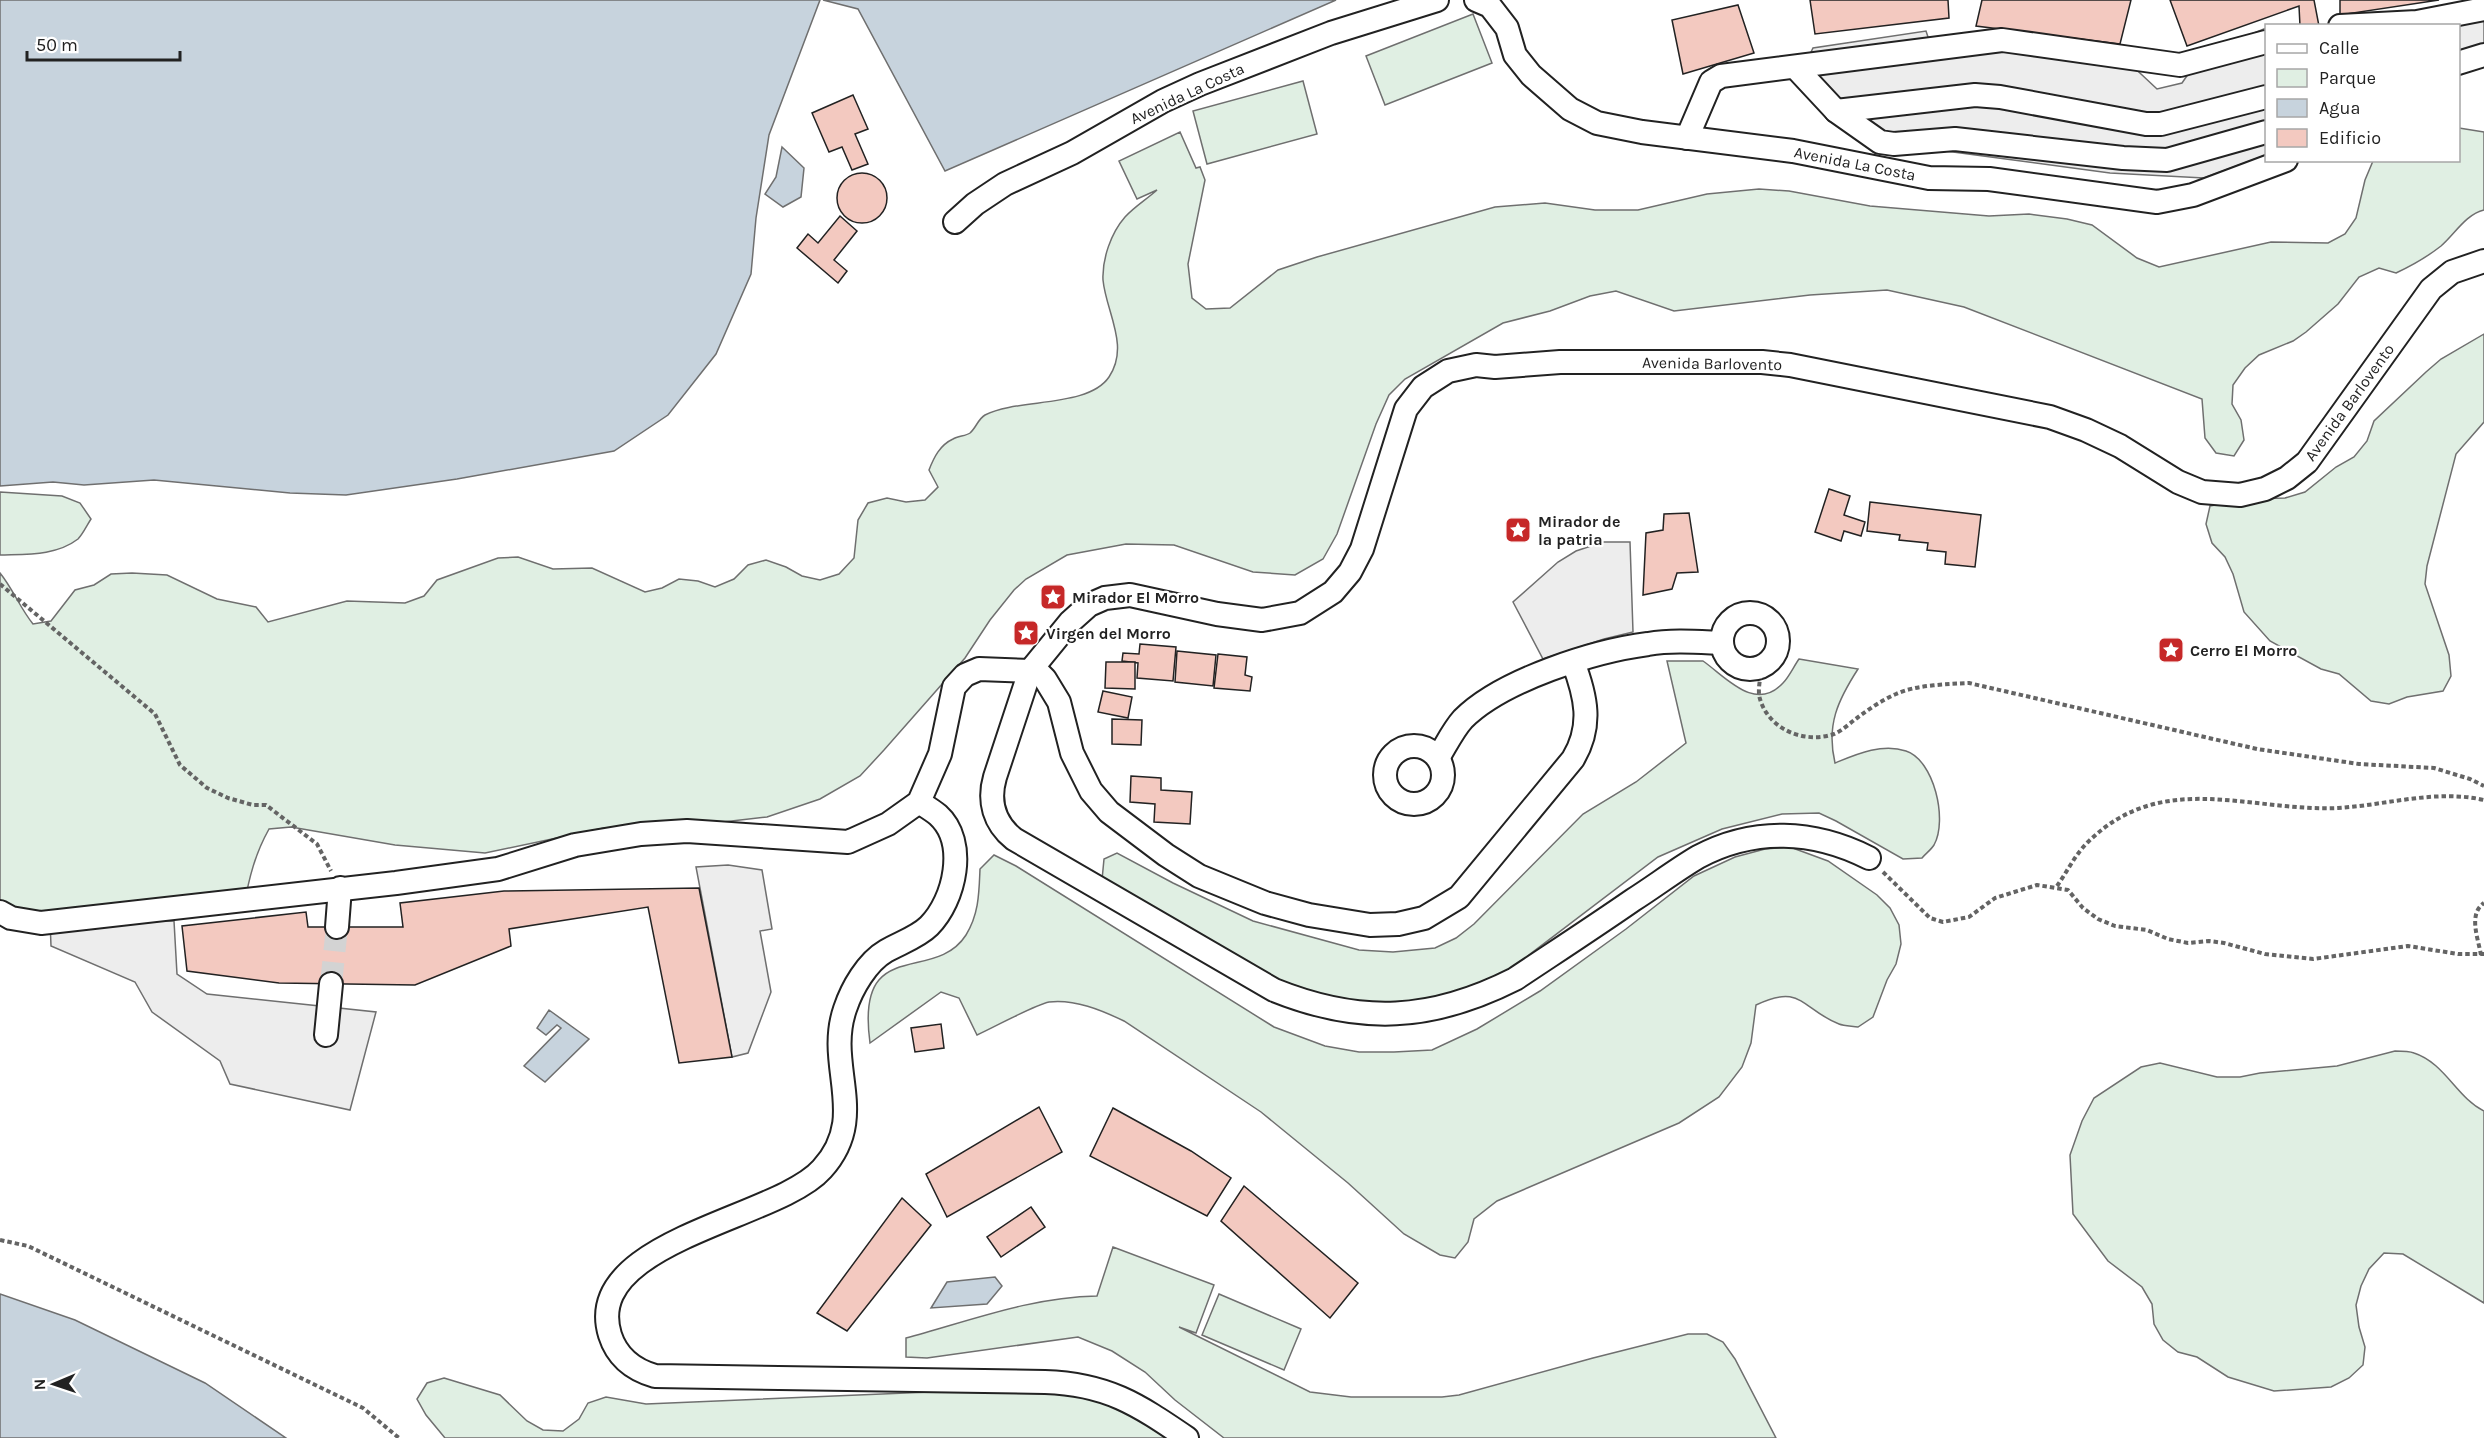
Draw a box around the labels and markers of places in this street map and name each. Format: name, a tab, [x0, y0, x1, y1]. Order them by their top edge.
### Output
place label: Mirador de la patria	[1538, 512, 1620, 549]
place icon: Mirador de la patria	[1503, 515, 1533, 545]
place icon: Mirador El Morro	[1038, 582, 1068, 612]
place label: Mirador El Morro	[1072, 588, 1199, 607]
place icon: Virgen del Morro	[1011, 618, 1041, 648]
place label: Virgen del Morro	[1046, 624, 1171, 643]
place icon: Cerro El Morro	[2156, 635, 2186, 665]
place label: Cerro El Morro	[2190, 641, 2297, 660]

